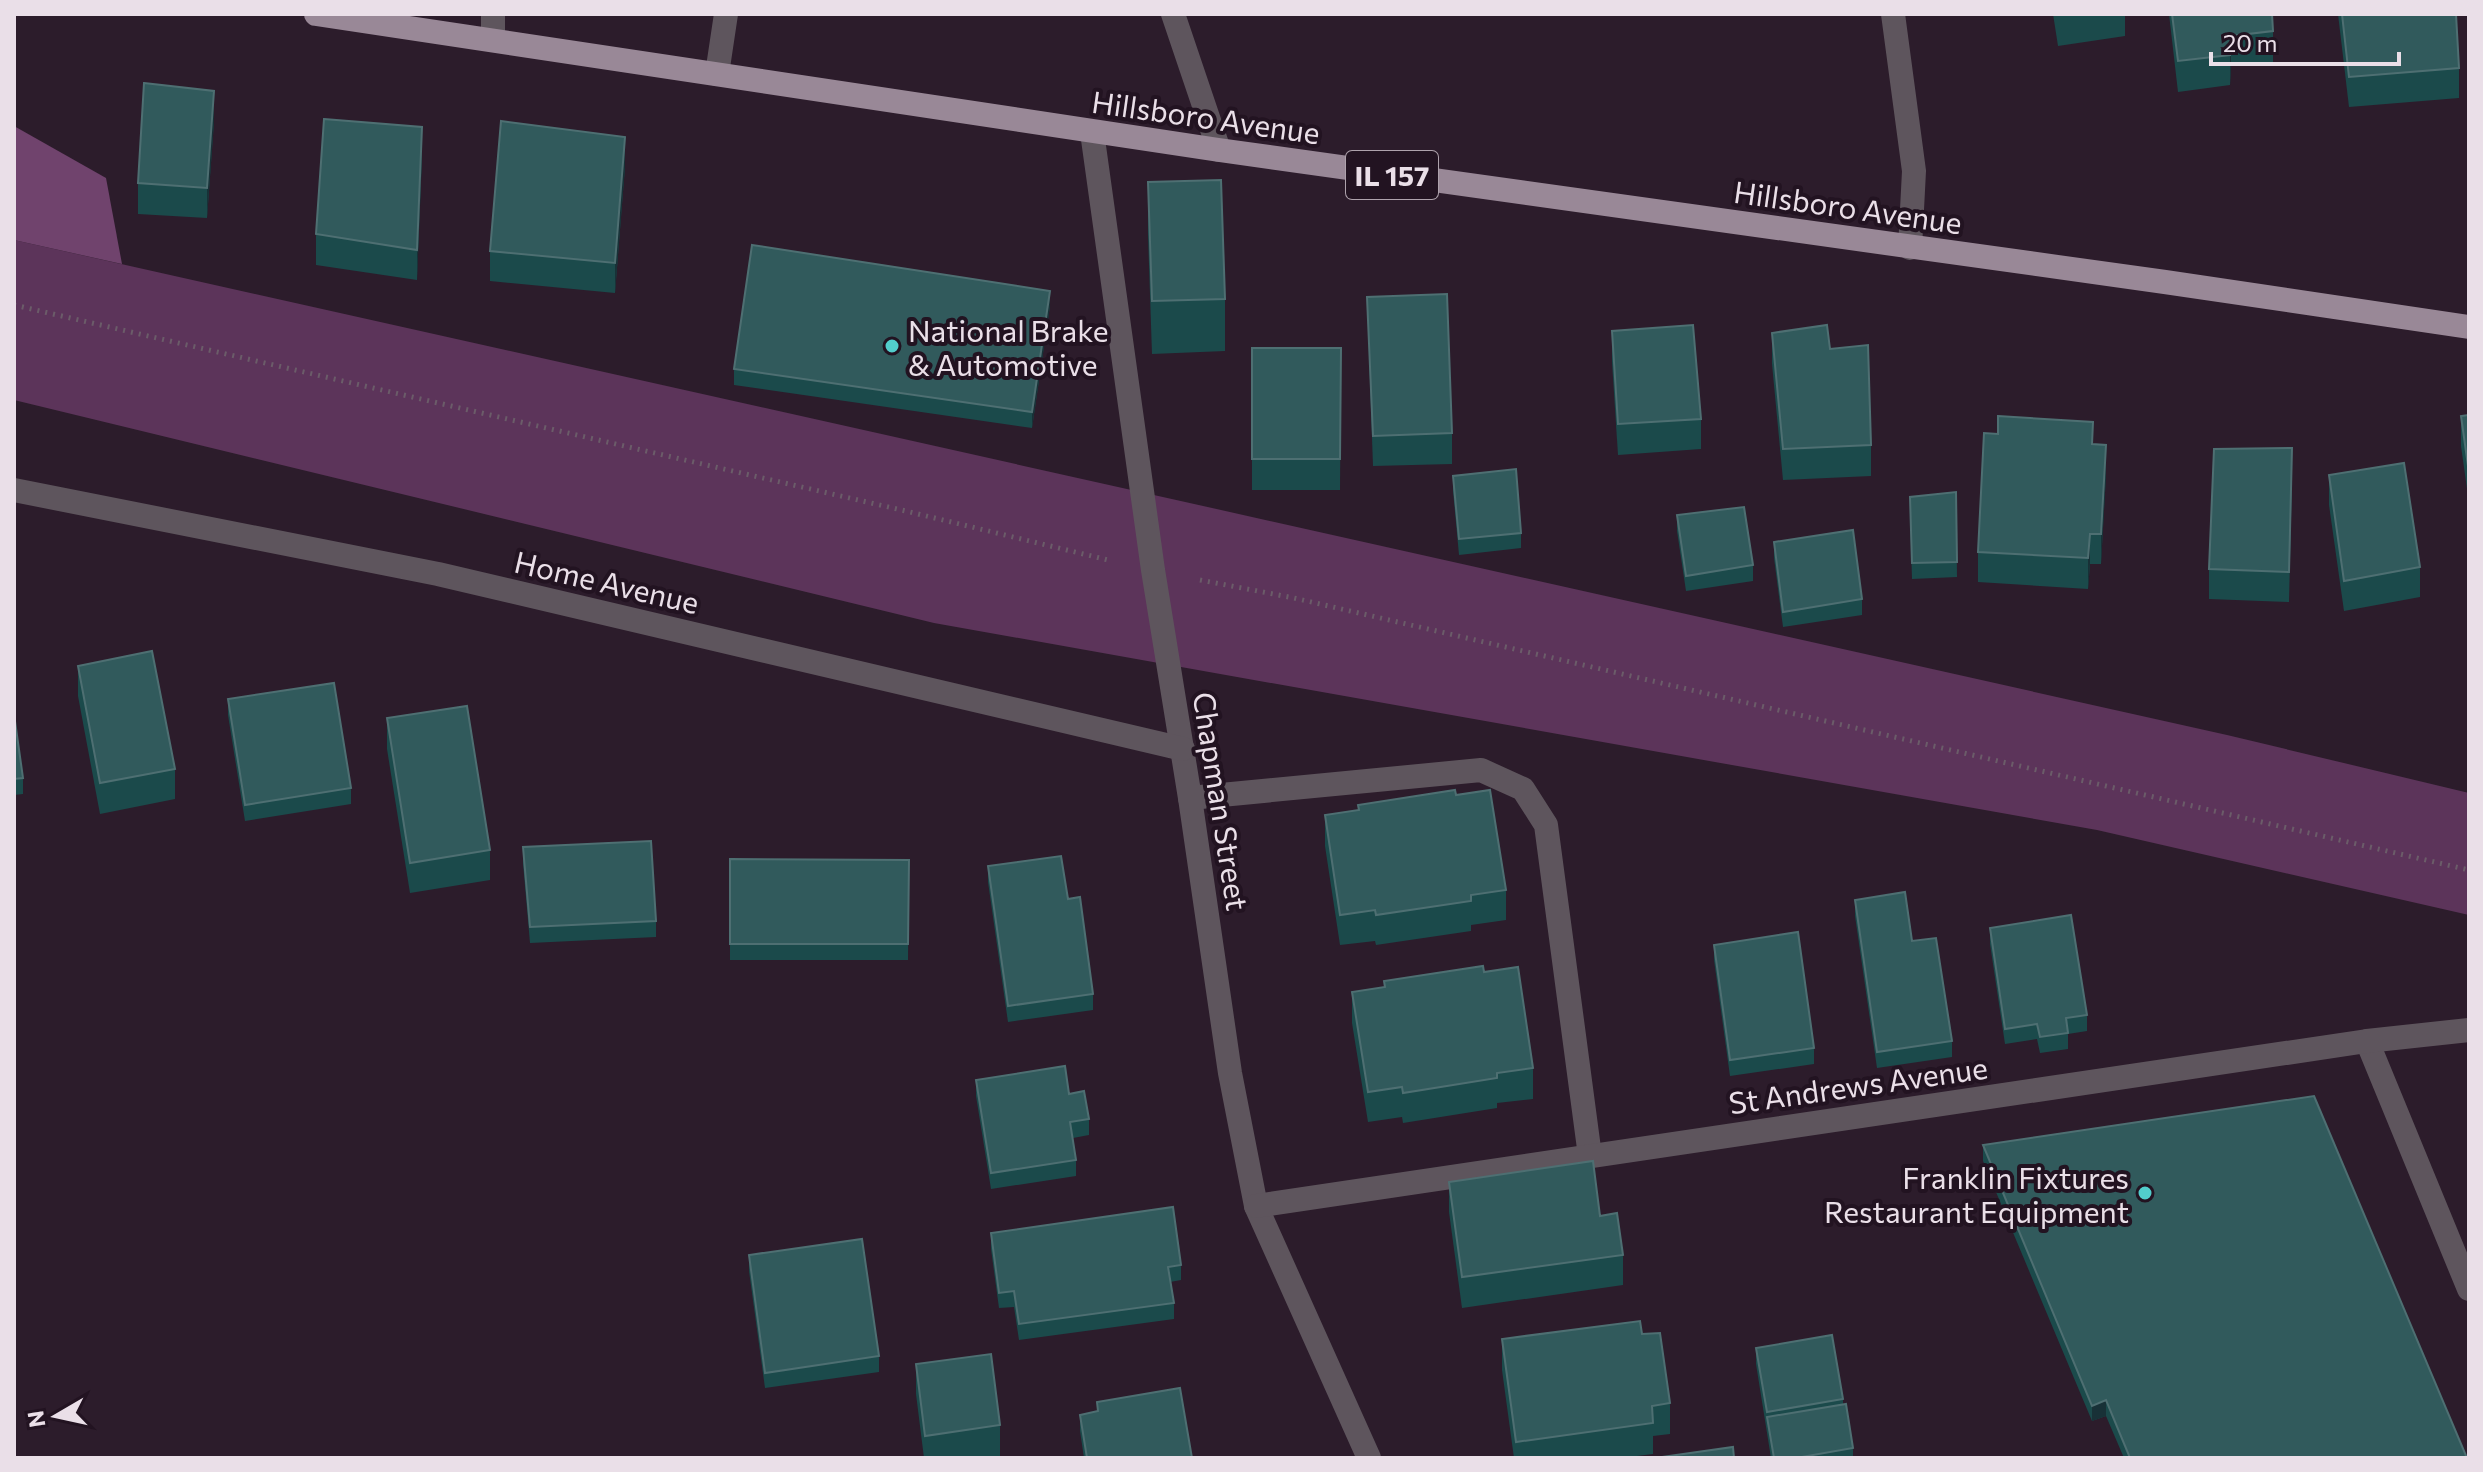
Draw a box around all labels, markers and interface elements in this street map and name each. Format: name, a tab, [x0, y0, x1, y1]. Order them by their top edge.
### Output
scale bar	[2211, 16, 2399, 66]
text: 20 m	[2223, 28, 2277, 57]
street label: Hillsboro Avenue	[1090, 82, 1322, 150]
road number: IL 157	[1346, 151, 1438, 199]
street label: Hillsboro Avenue	[1732, 172, 1964, 240]
place label: National Brake & Automotive	[908, 311, 1109, 382]
marker: National Brake & Automotive	[883, 337, 901, 355]
street label: Home Avenue	[511, 542, 703, 620]
street label: Chapman Street	[1186, 689, 1258, 913]
street label: St Andrews Avenue	[1726, 1048, 1990, 1120]
place label: Franklin Fixtures Restaurant Equipment	[1824, 1158, 2129, 1229]
marker: Franklin Fixtures Restaurant Equipment	[2136, 1184, 2154, 1202]
north arrow	[16, 1376, 96, 1456]
text: N	[21, 1409, 50, 1429]

